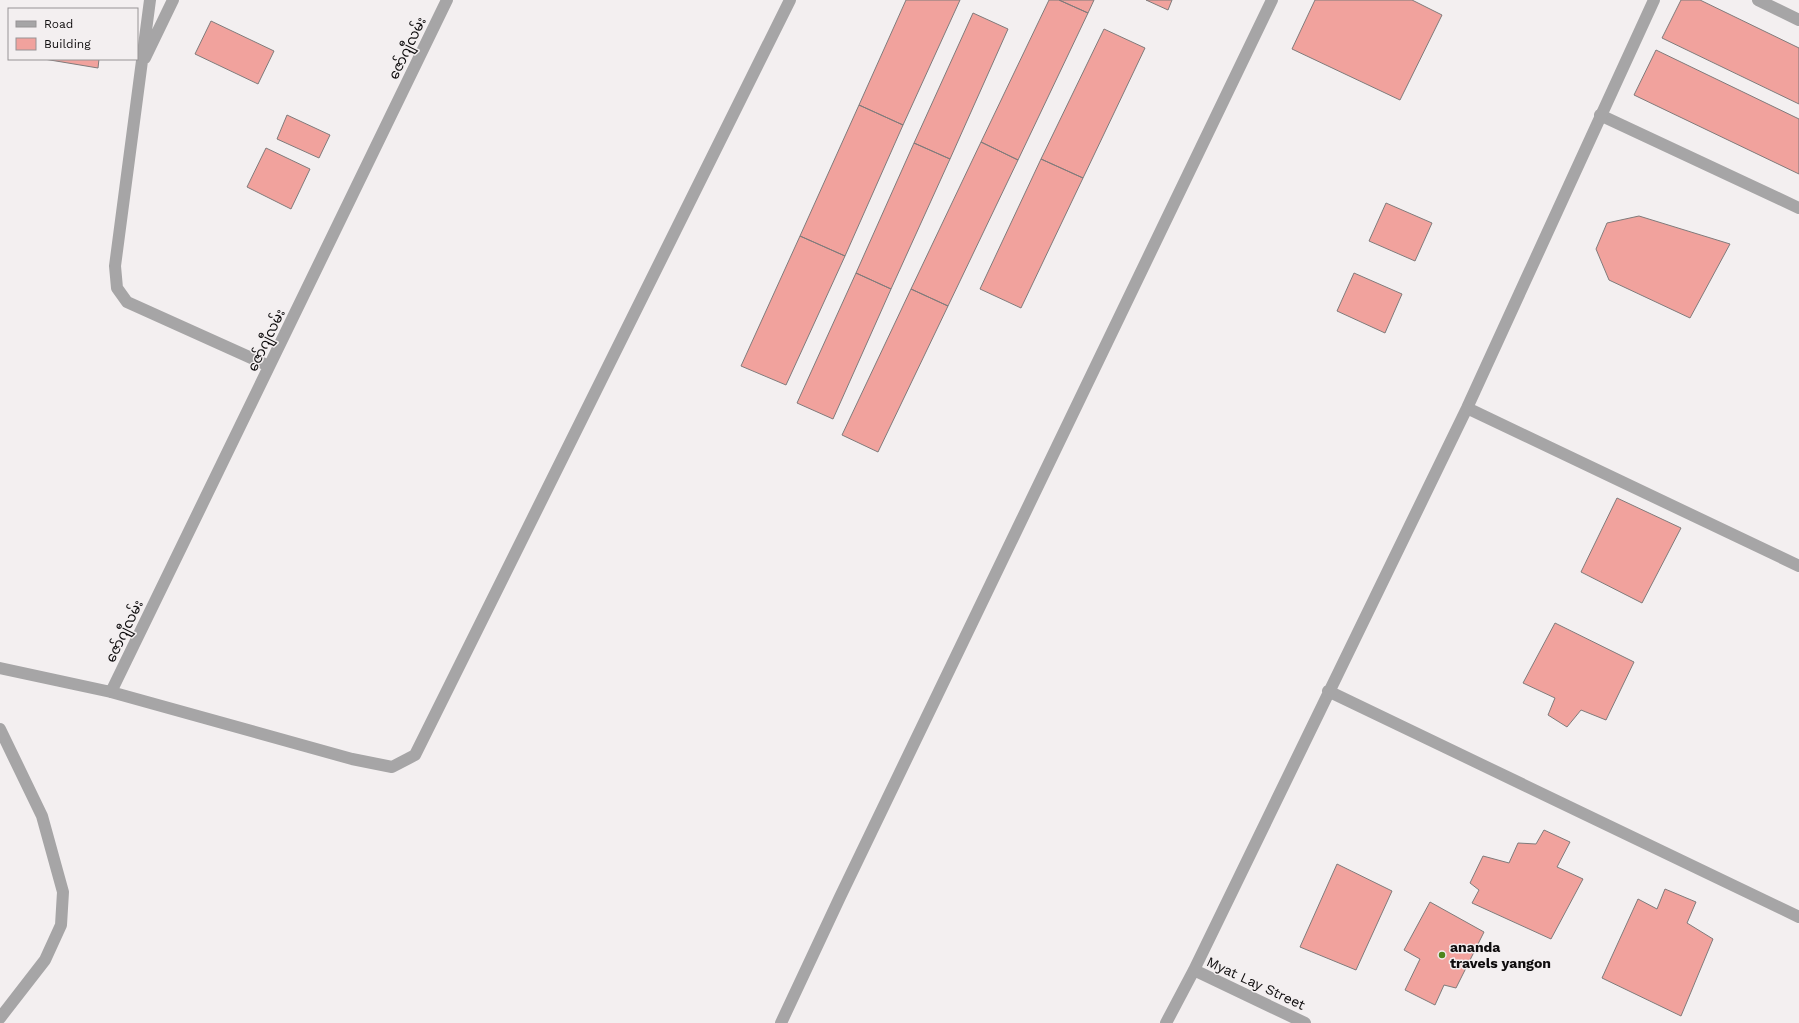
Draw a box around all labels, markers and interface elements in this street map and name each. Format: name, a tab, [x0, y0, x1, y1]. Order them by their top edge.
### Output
legend	[8, 8, 138, 60]
street label: ဇော်ဂျီလမ်း	[383, 13, 433, 84]
text: Road	[44, 17, 73, 31]
text: Building	[44, 37, 91, 51]
street label: ဇော်ဂျီလမ်း	[242, 305, 292, 376]
street label: ဇော်ဂျီလမ်း	[100, 596, 150, 667]
place label: ananda travels yangon	[1450, 939, 1551, 971]
marker: ananda travels yangon	[1437, 950, 1447, 960]
street label: Myat Lay Street	[1204, 953, 1308, 1013]

